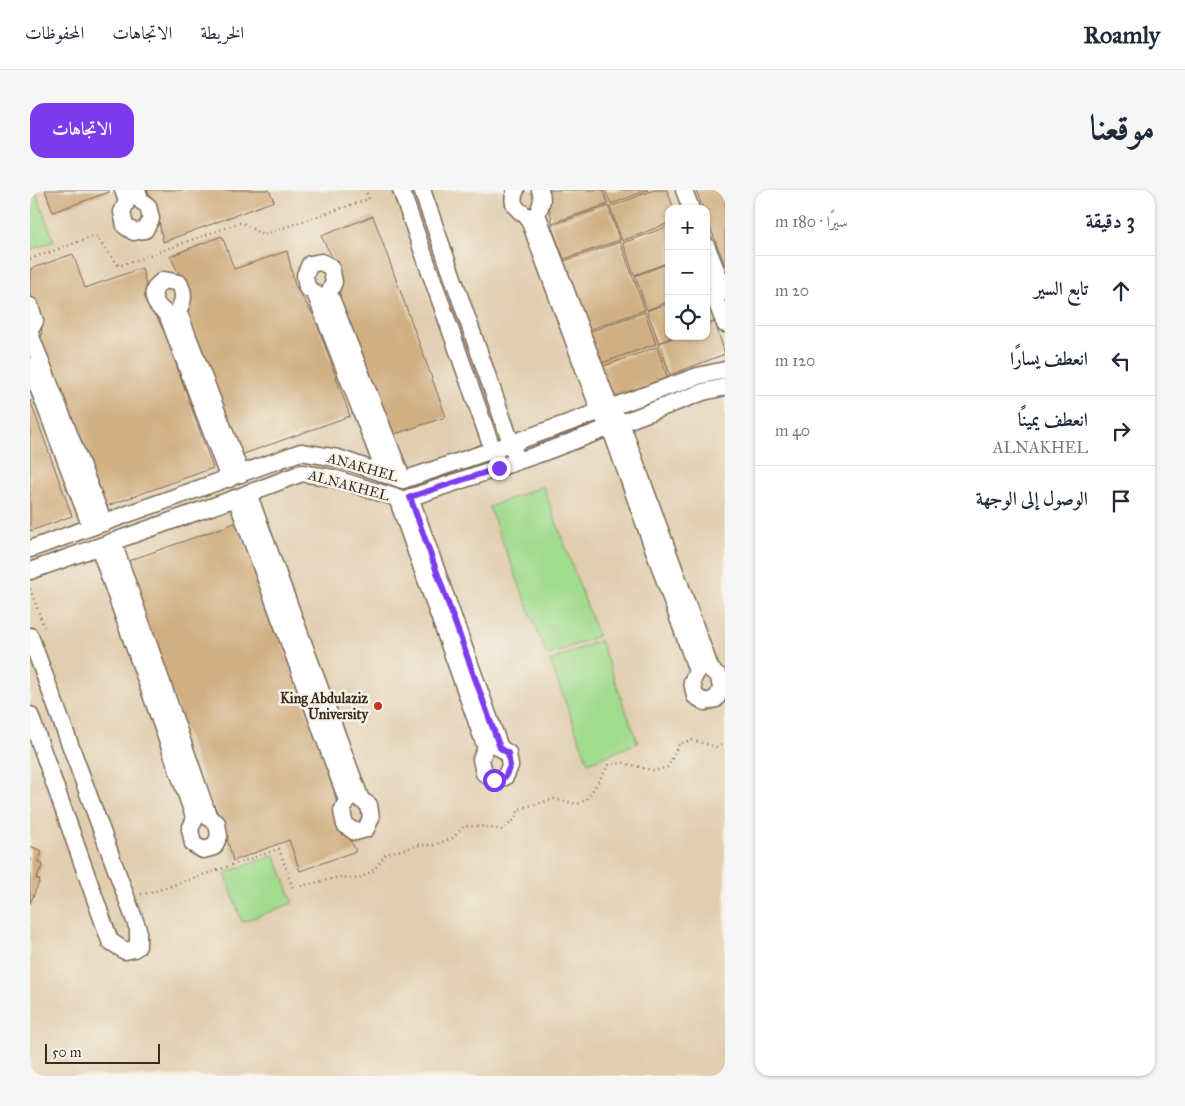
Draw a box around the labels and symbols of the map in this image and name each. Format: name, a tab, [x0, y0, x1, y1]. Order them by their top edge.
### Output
street label: ANAKHEL	[324, 449, 401, 486]
route end	[488, 457, 511, 480]
street label: ALNAKHEL	[305, 466, 392, 505]
place label: King Abdulaziz University	[280, 690, 369, 724]
marker: King Abdulaziz University	[372, 700, 384, 712]
route start	[483, 769, 506, 792]
scale bar	[45, 1041, 160, 1064]

